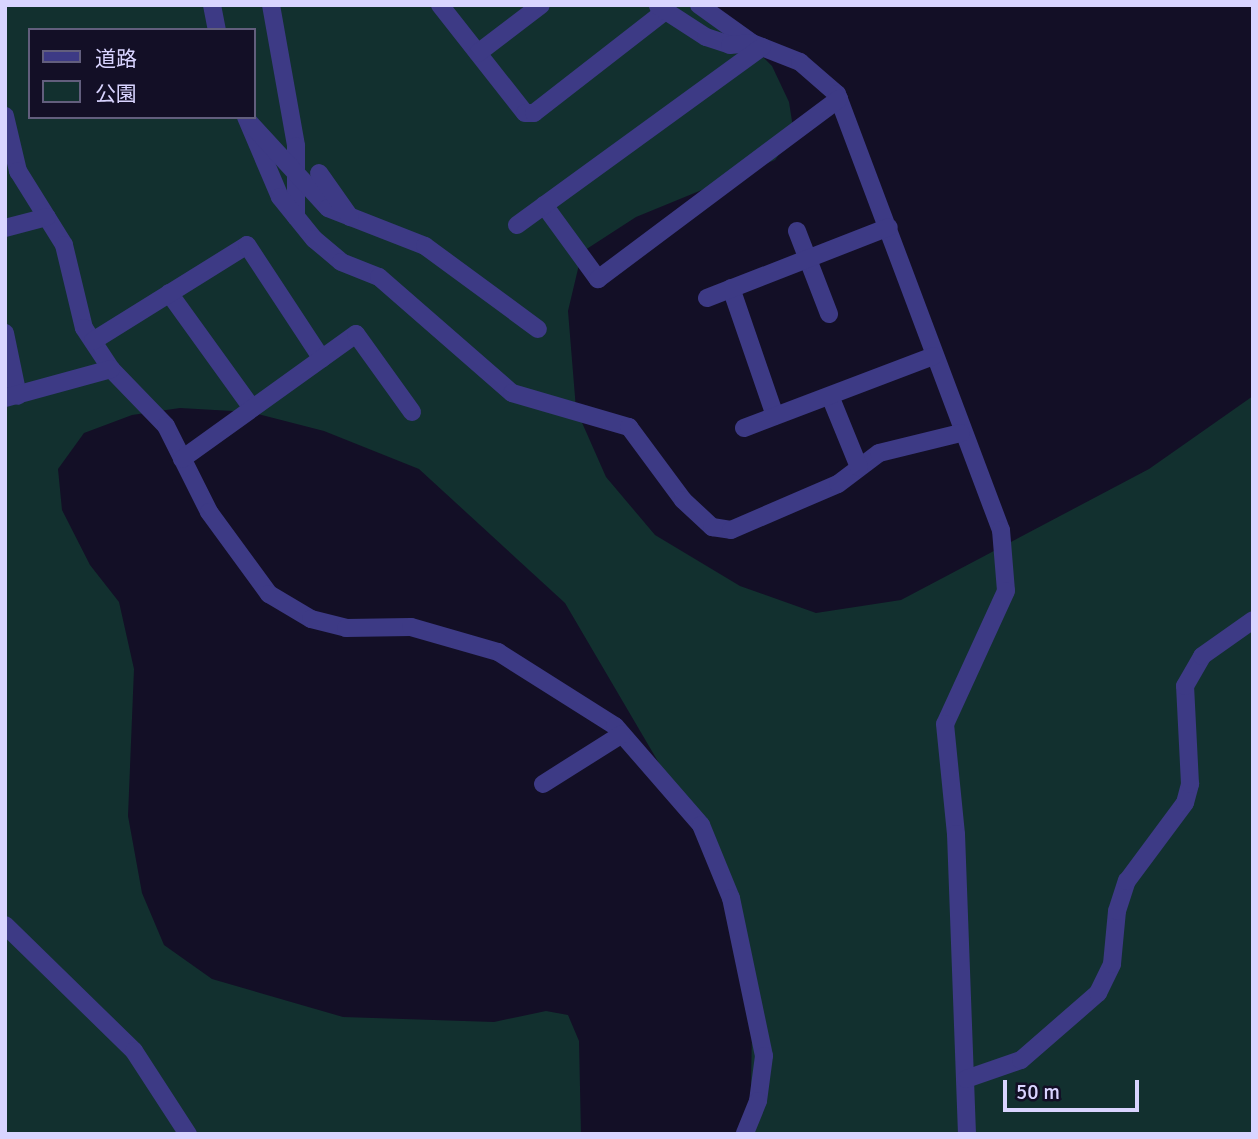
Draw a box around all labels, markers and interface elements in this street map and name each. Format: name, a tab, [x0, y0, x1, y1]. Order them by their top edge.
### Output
legend	[28, 28, 256, 119]
text: 道路	[95, 46, 137, 72]
text: 公園	[95, 81, 137, 107]
scale bar	[1006, 1066, 1142, 1110]
text: 50 m	[1016, 1079, 1060, 1105]

